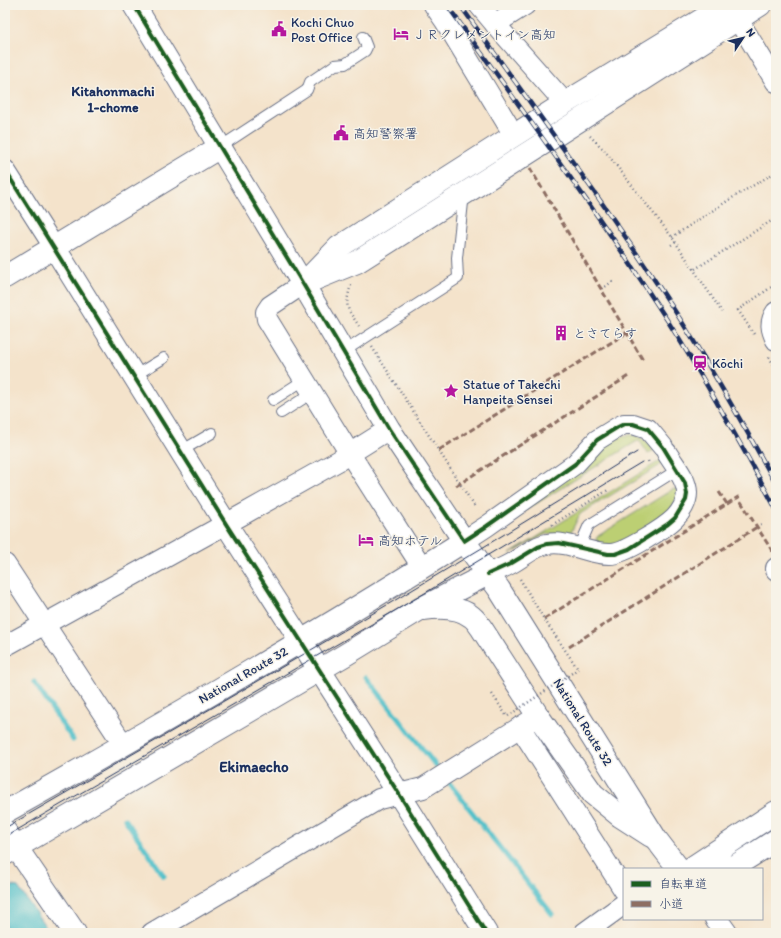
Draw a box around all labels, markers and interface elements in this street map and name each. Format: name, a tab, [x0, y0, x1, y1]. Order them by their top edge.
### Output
place label: Kochi Chuo Post Office	[291, 15, 354, 45]
north arrow	[723, 18, 763, 58]
public building icon: Kochi Chuo Post Office	[270, 20, 288, 38]
hotel icon: ＪＲクレメントイン高知	[392, 25, 410, 43]
text: N	[743, 26, 758, 39]
place label: ＪＲクレメントイン高知	[413, 27, 556, 42]
district label: Kitahonmachi 1-chome	[71, 83, 155, 116]
public building icon: 高知警察署	[332, 124, 350, 142]
place label: 高知警察署	[353, 126, 418, 141]
building icon: とさてらす	[552, 324, 570, 342]
place label: とさてらす	[573, 326, 637, 341]
station icon: Kōchi	[691, 354, 709, 372]
place label: Kōchi	[712, 356, 743, 371]
place label: Statue of Takechi Hanpeita Sensei	[463, 377, 560, 407]
place icon: Statue of Takechi Hanpeita Sensei	[442, 382, 460, 400]
hotel icon: 高知ホテル	[357, 531, 375, 549]
place label: 高知ホテル	[378, 533, 442, 548]
street label: National Route 32	[196, 643, 290, 707]
street label: National Route 32	[550, 676, 616, 769]
district label: Ekimaecho	[219, 758, 289, 776]
legend	[623, 868, 763, 920]
text: 自転車道	[659, 877, 707, 891]
text: 小道	[659, 897, 683, 911]

